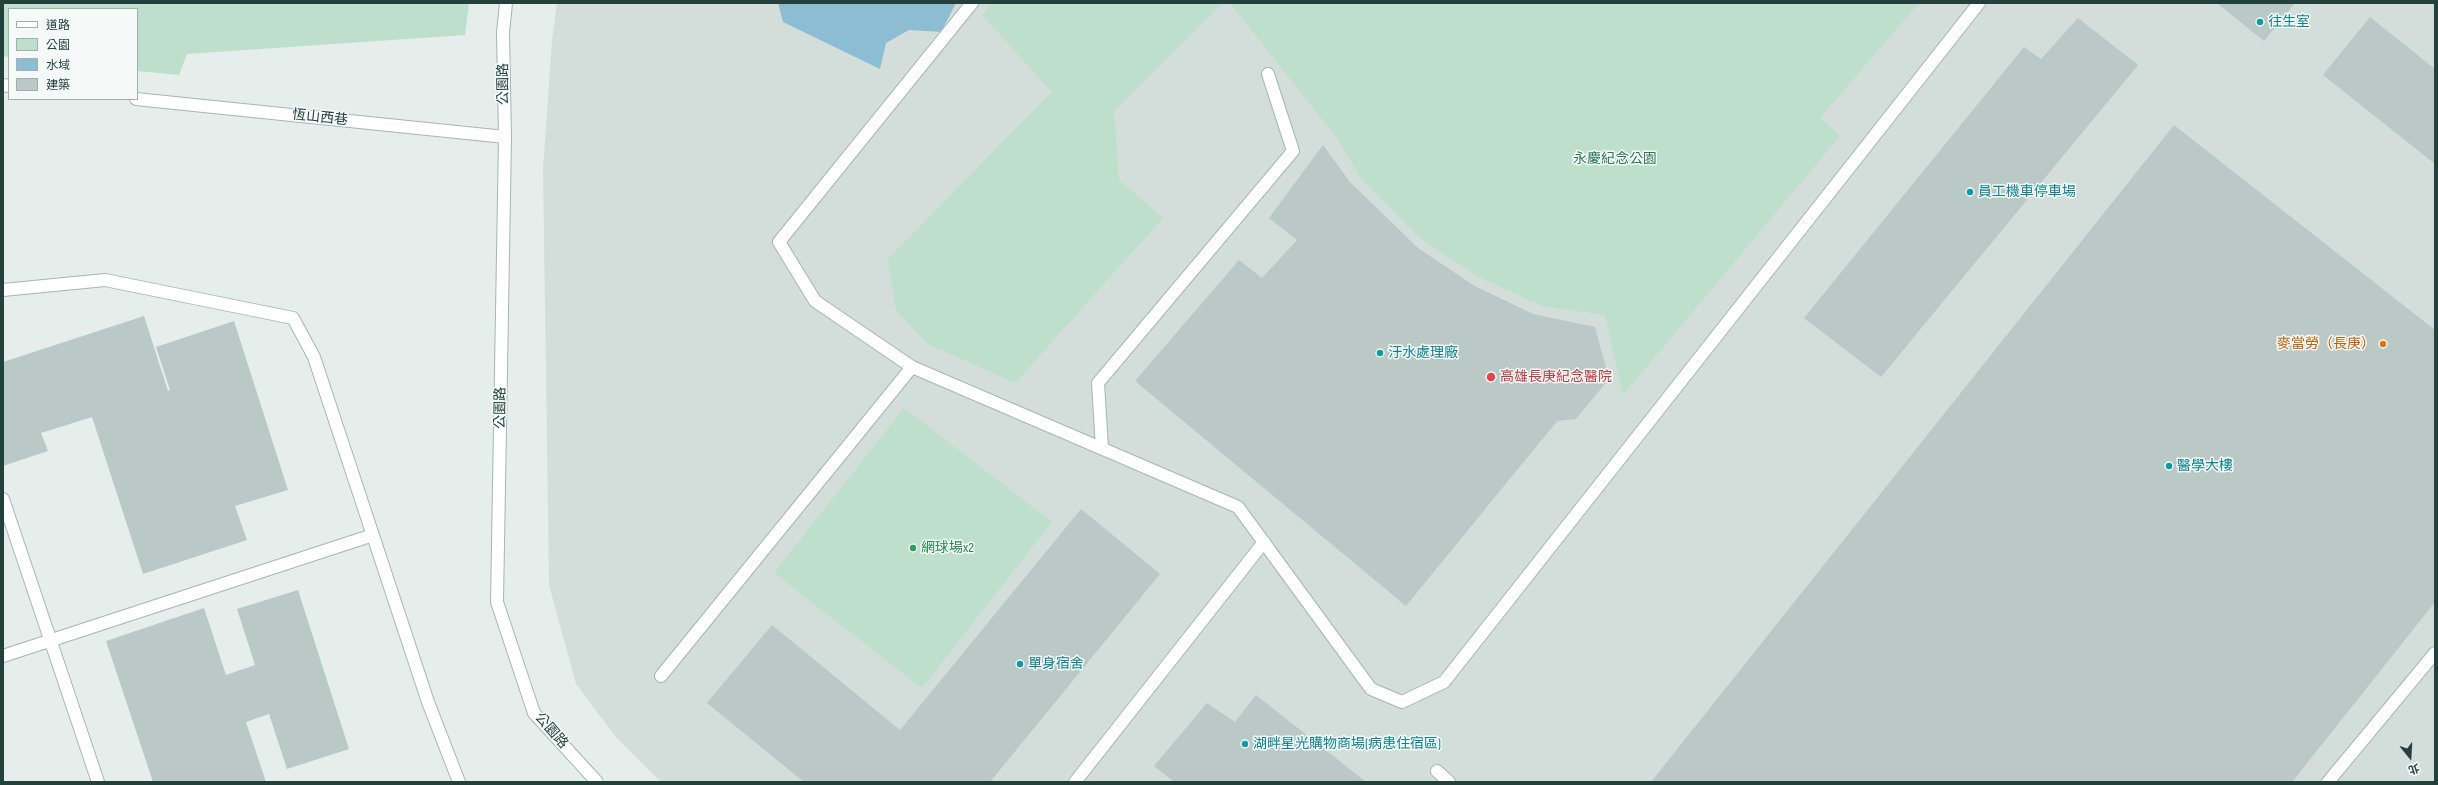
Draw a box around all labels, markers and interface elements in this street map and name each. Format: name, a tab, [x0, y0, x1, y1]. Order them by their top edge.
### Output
legend	[8, 8, 138, 100]
place label: 往生室	[2268, 14, 2310, 30]
marker: 往生室	[2255, 17, 2265, 27]
text: 道路	[46, 18, 70, 33]
text: 公園	[46, 38, 70, 53]
text: 水域	[46, 58, 70, 73]
street label: 公園路	[495, 63, 513, 105]
text: 建築	[46, 78, 70, 93]
street label: 恆山西巷	[291, 107, 349, 129]
park label: 永慶紀念公園	[1573, 151, 1657, 167]
place label: 員工機車停車場	[1978, 184, 2076, 200]
marker: 員工機車停車場	[1965, 187, 1975, 197]
place label: 麥當勞（長庚）	[2277, 336, 2375, 352]
marker: 麥當勞（長庚）	[2378, 339, 2388, 349]
place label: 汙水處理廠	[1388, 345, 1458, 361]
marker: 汙水處理廠	[1375, 348, 1385, 358]
place label: 高雄長庚紀念醫院	[1500, 369, 1612, 385]
marker: 高雄長庚紀念醫院	[1485, 371, 1497, 383]
street label: 公園路	[492, 387, 510, 429]
place label: 醫學大樓	[2177, 458, 2233, 474]
marker: 醫學大樓	[2164, 461, 2174, 471]
place label: 網球場x2	[921, 540, 974, 556]
marker: 網球場x2	[908, 543, 918, 553]
place label: 單身宿舍	[1028, 656, 1084, 672]
marker: 單身宿舍	[1015, 659, 1025, 669]
street label: 公園路	[531, 710, 571, 752]
place label: 湖畔星光購物商場(病患住宿區)	[1253, 736, 1441, 752]
north arrow	[2390, 737, 2430, 777]
marker: 湖畔星光購物商場(病患住宿區)	[1240, 739, 1250, 749]
text: 北	[2407, 761, 2421, 777]

